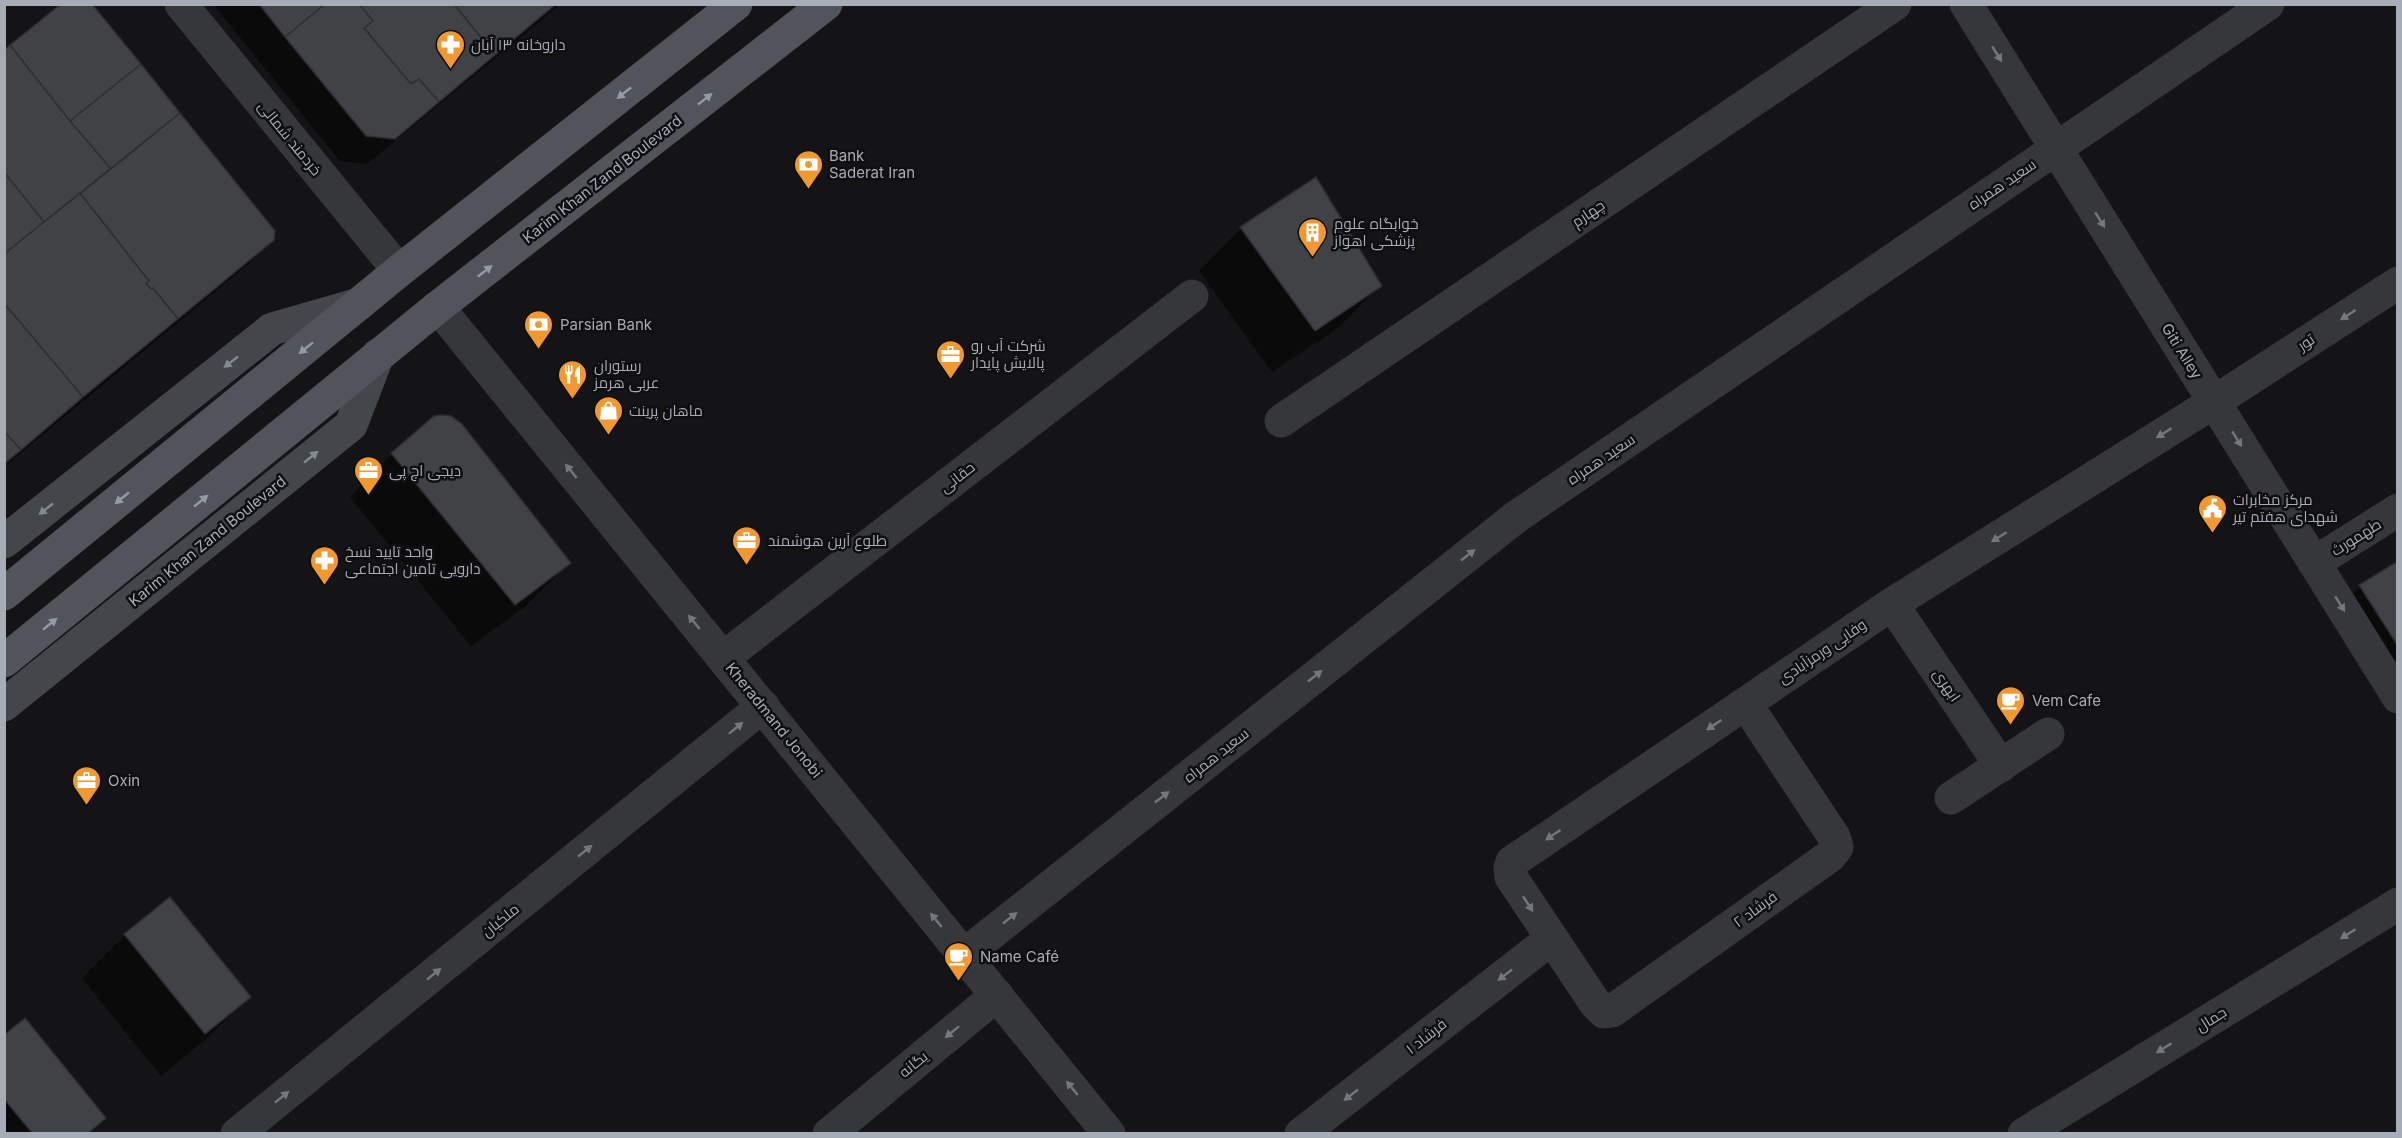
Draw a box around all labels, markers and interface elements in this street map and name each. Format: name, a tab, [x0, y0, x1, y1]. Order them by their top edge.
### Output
pharmacy icon: داروخانه ۱۳ آبان	[434, 28, 466, 70]
place label: داروخانه ۱۳ آبان	[471, 35, 566, 55]
one-way arrow	[1992, 46, 2003, 62]
one-way arrow	[616, 86, 632, 99]
one-way arrow	[696, 93, 712, 105]
street label: خردمند شمالی	[253, 97, 326, 180]
street label: Karim Khan Zand Boulevard	[519, 111, 685, 247]
place label: Bank Saderat Iran	[829, 146, 915, 182]
bank icon: Bank Saderat Iran	[792, 148, 824, 190]
street label: سعید همراه	[1964, 154, 2040, 214]
street label: چهارم	[1568, 195, 1609, 232]
one-way arrow	[2095, 212, 2106, 228]
place label: خوابگاه علوم پزشکی اهواز	[1333, 214, 1419, 251]
building icon: خوابگاه علوم پزشکی اهواز	[1297, 216, 1329, 258]
one-way arrow	[477, 265, 492, 277]
bank icon: Parsian Bank	[523, 308, 555, 350]
one-way arrow	[2340, 309, 2357, 320]
place label: Parsian Bank	[560, 315, 653, 334]
street label: Giti Alley	[2157, 320, 2207, 383]
street label: تور	[2293, 330, 2318, 355]
place label: شرکت آب رو پالایش پایدار	[970, 336, 1046, 373]
office icon: شرکت آب رو پالایش پایدار	[934, 338, 966, 380]
one-way arrow	[298, 341, 313, 353]
one-way arrow	[224, 355, 239, 367]
place label: رستوران عربی هرمز	[593, 356, 659, 393]
restaurant icon: رستوران عربی هرمز	[557, 358, 589, 400]
shop icon: ماهان پرینت	[592, 394, 624, 436]
place label: ماهان پرینت	[629, 401, 703, 421]
one-way arrow	[2156, 428, 2172, 439]
street label: سعید همراه	[1563, 429, 1639, 489]
one-way arrow	[2231, 431, 2242, 447]
one-way arrow	[303, 451, 319, 464]
office icon: دیجی اچ پی	[352, 454, 384, 496]
street label: حقانی	[936, 457, 979, 497]
place label: دیجی اچ پی	[389, 461, 461, 482]
one-way arrow	[566, 463, 578, 478]
street label: Karim Khan Zand Boulevard	[124, 472, 290, 610]
place label: مرکز مخابرات شهدای هفتم تیر	[2232, 490, 2338, 527]
one-way arrow	[114, 491, 130, 504]
public building icon: مرکز مخابرات شهدای هفتم تیر	[2196, 492, 2228, 534]
one-way arrow	[193, 494, 209, 507]
one-way arrow	[38, 503, 54, 516]
street label: طهمورث	[2327, 514, 2385, 561]
office icon: طلوع آرین هوشمند	[731, 524, 763, 566]
place label: طلوع آرین هوشمند	[768, 531, 887, 552]
one-way arrow	[1991, 531, 2007, 542]
place label: واحد تایید نسخ دارویی تامین اجتماعی	[345, 542, 481, 579]
pharmacy icon: واحد تایید نسخ دارویی تامین اجتماعی	[308, 544, 340, 586]
one-way arrow	[1460, 548, 1476, 561]
one-way arrow	[2334, 596, 2345, 612]
one-way arrow	[688, 614, 701, 630]
street label: وفایی ورمزآبادی	[1774, 614, 1870, 688]
one-way arrow	[42, 618, 57, 631]
street label: Kheradmand Jonobi	[722, 658, 826, 782]
street label: ابهری	[1928, 665, 1965, 706]
one-way arrow	[1308, 670, 1323, 682]
cafe icon: Vem Cafe	[1995, 684, 2027, 726]
place label: Vem Cafe	[2032, 691, 2101, 710]
one-way arrow	[1706, 720, 1722, 731]
one-way arrow	[729, 722, 744, 734]
street label: سعید همراه	[1179, 724, 1253, 786]
office icon: Oxin	[71, 764, 103, 806]
place label: Oxin	[108, 771, 140, 790]
one-way arrow	[1155, 792, 1170, 804]
one-way arrow	[1545, 829, 1561, 841]
one-way arrow	[577, 844, 593, 857]
street label: فرشاد ۲	[1729, 887, 1781, 931]
one-way arrow	[1522, 896, 1533, 912]
street label: ملکیان	[477, 899, 523, 942]
one-way arrow	[930, 913, 943, 928]
one-way arrow	[1002, 913, 1017, 925]
one-way arrow	[2340, 929, 2356, 940]
cafe icon: Name Café	[943, 940, 975, 982]
place label: Name Café	[980, 947, 1059, 966]
one-way arrow	[426, 968, 441, 980]
one-way arrow	[1497, 968, 1512, 980]
street label: جمال	[2192, 1002, 2230, 1036]
street label: فرشاد ۱	[1402, 1014, 1450, 1058]
one-way arrow	[944, 1026, 960, 1039]
one-way arrow	[2156, 1042, 2172, 1053]
street label: یگانه	[895, 1047, 931, 1081]
one-way arrow	[1066, 1080, 1079, 1096]
one-way arrow	[1343, 1088, 1359, 1101]
one-way arrow	[274, 1090, 290, 1103]

